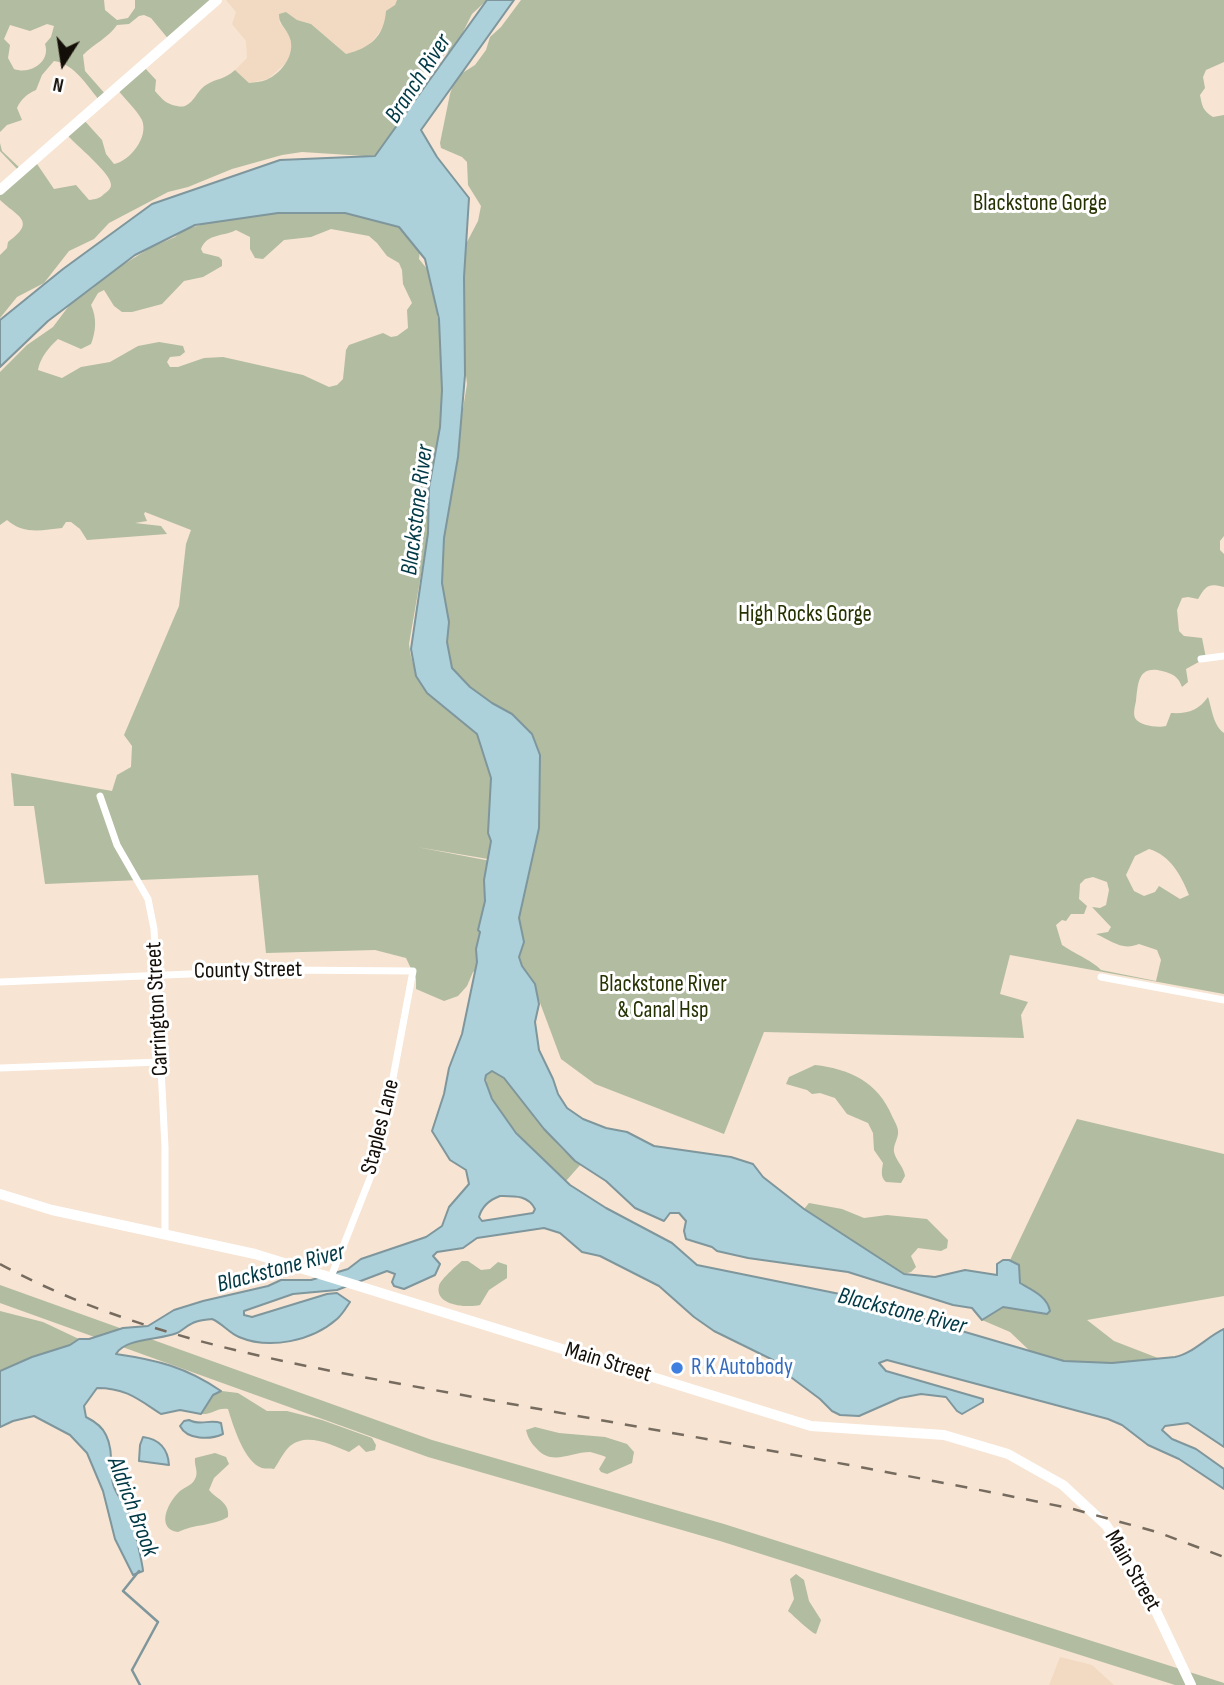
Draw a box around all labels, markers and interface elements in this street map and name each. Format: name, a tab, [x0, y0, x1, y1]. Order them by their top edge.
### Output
north arrow	[28, 28, 98, 98]
water label: Branch River	[380, 29, 458, 129]
text: N	[51, 72, 66, 96]
park label: Blackstone Gorge	[973, 190, 1107, 218]
water label: Blackstone River	[396, 443, 440, 577]
park label: High Rocks Gorge	[738, 601, 872, 629]
street label: Carrington Street	[141, 941, 175, 1077]
street label: County Street	[194, 956, 302, 986]
park label: Blackstone River & Canal Hsp	[599, 971, 727, 1025]
street label: Staples Lane	[356, 1077, 406, 1177]
water label: Blackstone River	[214, 1238, 348, 1300]
water label: Blackstone River	[835, 1282, 969, 1342]
street label: Main Street	[561, 1337, 655, 1389]
place label: R K Autobody	[691, 1354, 793, 1382]
marker: R K Autobody	[669, 1360, 685, 1376]
water label: Aldrich Brook	[100, 1453, 164, 1561]
street label: Main Street	[1098, 1526, 1166, 1616]

